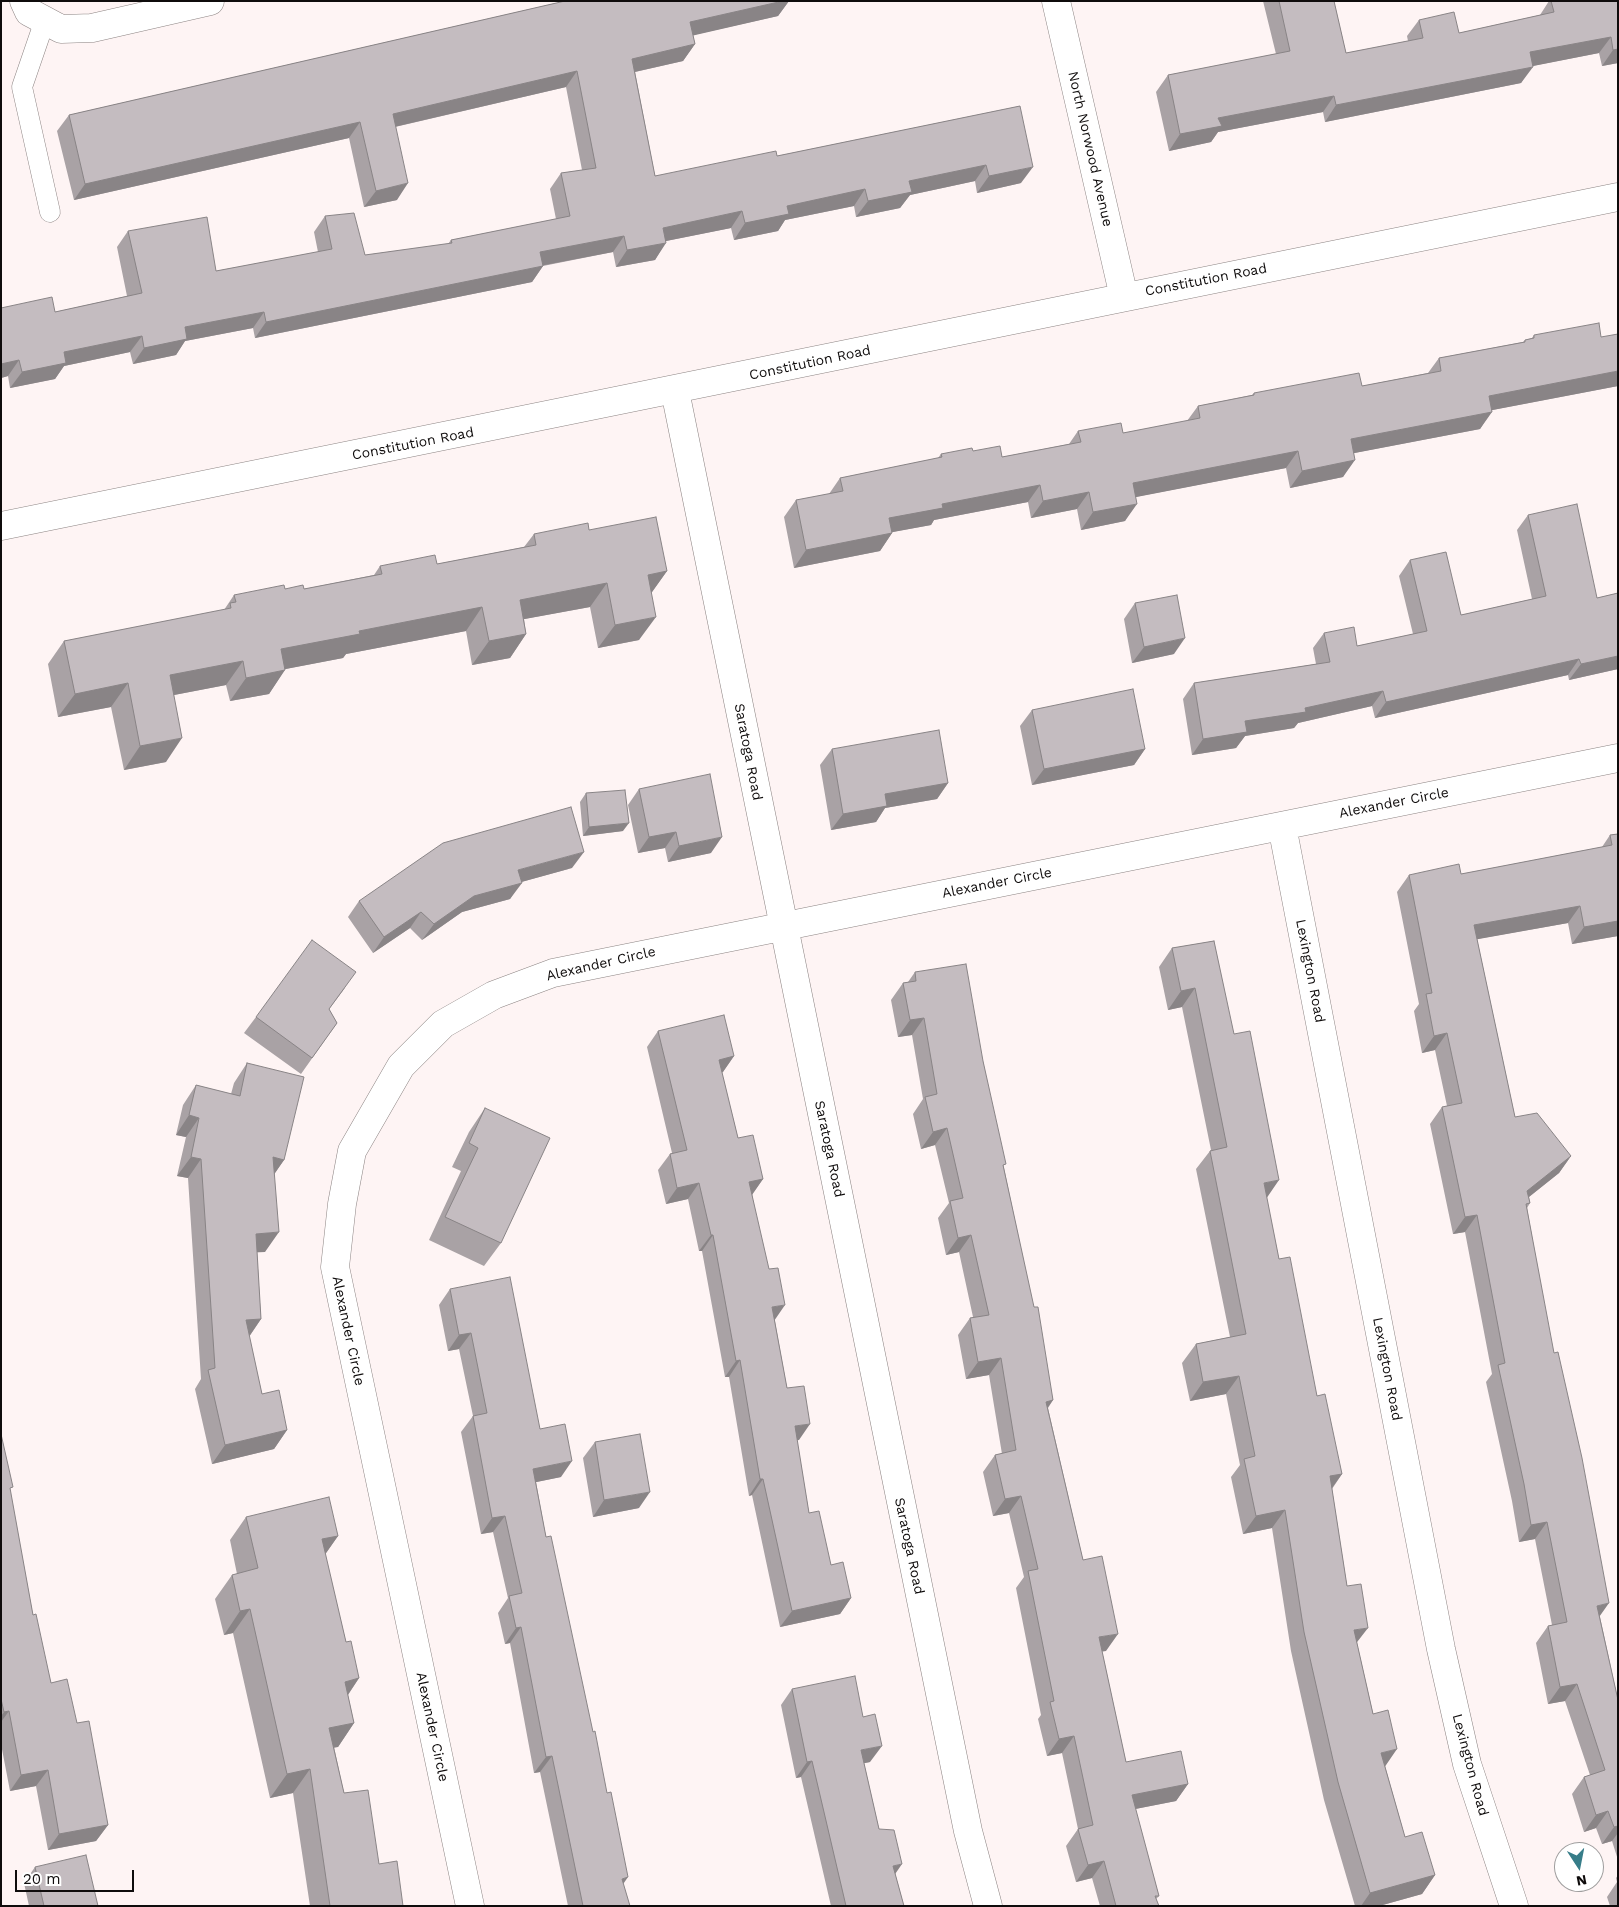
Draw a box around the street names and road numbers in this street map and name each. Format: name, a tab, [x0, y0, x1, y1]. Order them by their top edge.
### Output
street label: North Norwood Avenue	[1064, 70, 1116, 228]
street label: Constitution Road	[1144, 260, 1268, 300]
street label: Constitution Road	[748, 342, 872, 384]
street label: Constitution Road	[351, 424, 475, 464]
street label: Saratoga Road	[730, 702, 766, 802]
street label: Alexander Circle	[1338, 784, 1450, 822]
street label: Alexander Circle	[941, 864, 1053, 902]
street label: Lexington Road	[1292, 918, 1328, 1024]
street label: Alexander Circle	[545, 943, 657, 985]
street label: Saratoga Road	[811, 1099, 847, 1199]
street label: Alexander Circle	[328, 1275, 368, 1387]
street label: Lexington Road	[1369, 1316, 1405, 1422]
street label: Saratoga Road	[891, 1496, 927, 1596]
street label: Alexander Circle	[412, 1671, 452, 1783]
street label: Lexington Road	[1448, 1712, 1492, 1818]

